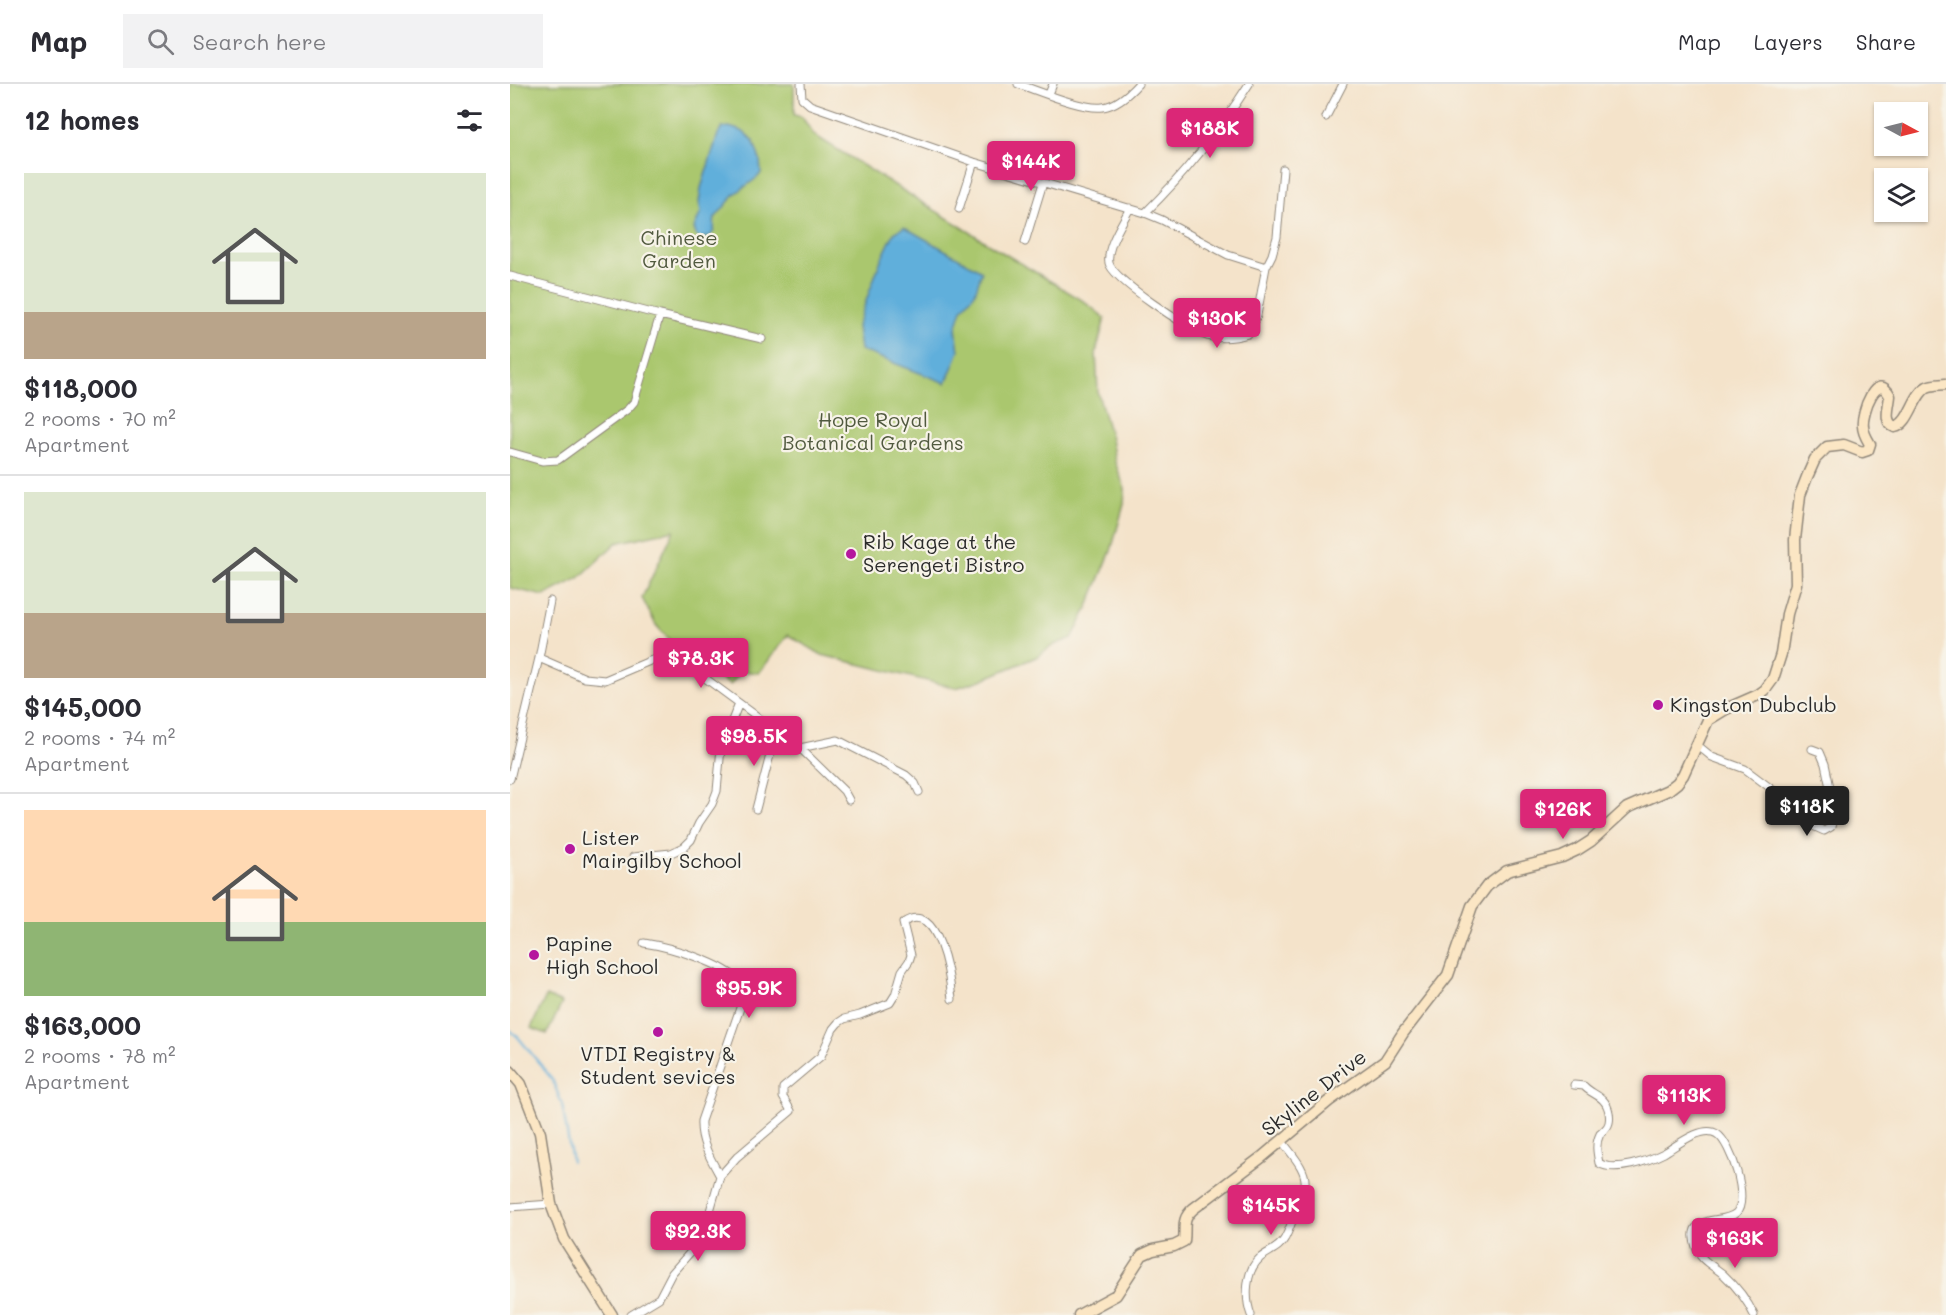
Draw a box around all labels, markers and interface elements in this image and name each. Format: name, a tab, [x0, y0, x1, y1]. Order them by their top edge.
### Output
search box	[123, 14, 543, 68]
text: Map	[30, 23, 87, 59]
icon: search	[144, 25, 177, 58]
text: Search here	[192, 27, 326, 56]
text: Map	[1678, 28, 1721, 55]
text: Layers	[1754, 28, 1823, 55]
text: Share	[1856, 28, 1916, 55]
north arrow	[1874, 102, 1928, 156]
map controls	[1874, 102, 1928, 222]
text: 12 homes	[24, 103, 140, 137]
icon: filters	[453, 104, 486, 137]
pin: $188K	[1168, 108, 1252, 159]
text: $188K	[1180, 114, 1240, 140]
pin: $144K	[989, 141, 1073, 192]
text: $144K	[1001, 147, 1061, 173]
button: layers	[1874, 168, 1928, 222]
icon: home	[201, 212, 309, 320]
park label: Chinese Garden	[640, 224, 718, 273]
pin: $130K	[1175, 298, 1259, 349]
text: $130K	[1187, 304, 1247, 330]
text: $118,000	[24, 371, 137, 405]
text: 2 rooms · 70 m²	[24, 405, 176, 431]
park label: Hope Royal Botanical Gardens	[782, 406, 964, 455]
text: Apartment	[24, 431, 130, 457]
place label: Rib Kage at the Serengeti Bistro	[863, 528, 1025, 577]
icon: home	[201, 531, 309, 639]
marker: Rib Kage at the Serengeti Bistro	[844, 547, 858, 561]
pin: $78.3K	[652, 638, 750, 689]
text: $78.3K	[667, 644, 735, 670]
text: $145,000	[24, 690, 141, 724]
place label: Kingston Dubclub	[1670, 691, 1837, 717]
marker: Kingston Dubclub	[1651, 698, 1665, 712]
pin: $98.5K	[705, 716, 803, 767]
text: $98.5K	[720, 722, 788, 748]
text: 2 rooms · 74 m²	[24, 724, 175, 750]
text: Apartment	[24, 750, 130, 776]
pin: $118K	[1765, 786, 1849, 837]
pin: $126K	[1521, 789, 1605, 840]
text: $118K	[1779, 792, 1835, 818]
text: $126K	[1534, 795, 1592, 821]
place label: Lister Mairgilby School	[582, 824, 742, 873]
marker: Lister Mairgilby School	[563, 842, 577, 856]
icon: home	[201, 849, 309, 957]
place label: Papine High School	[546, 930, 659, 979]
marker: Papine High School	[527, 948, 541, 962]
pin: $95.9K	[700, 968, 798, 1019]
text: $95.9K	[715, 974, 783, 1000]
text: $163,000	[24, 1008, 141, 1042]
marker: VTDI Registry & Student sevices	[651, 1025, 665, 1039]
place label: VTDI Registry & Student sevices	[580, 1040, 736, 1089]
text: 2 rooms · 78 m²	[24, 1042, 176, 1068]
street label: Skyline Drive	[1256, 1043, 1371, 1141]
text: Apartment	[24, 1068, 130, 1094]
pin: $113K	[1642, 1075, 1726, 1126]
text: $113K	[1656, 1081, 1712, 1107]
pin: $145K	[1229, 1185, 1313, 1236]
text: $145K	[1242, 1191, 1300, 1217]
pin: $92.3K	[649, 1211, 747, 1262]
text: $92.3K	[665, 1217, 731, 1243]
pin: $163K	[1693, 1218, 1777, 1269]
text: $163K	[1706, 1224, 1764, 1250]

